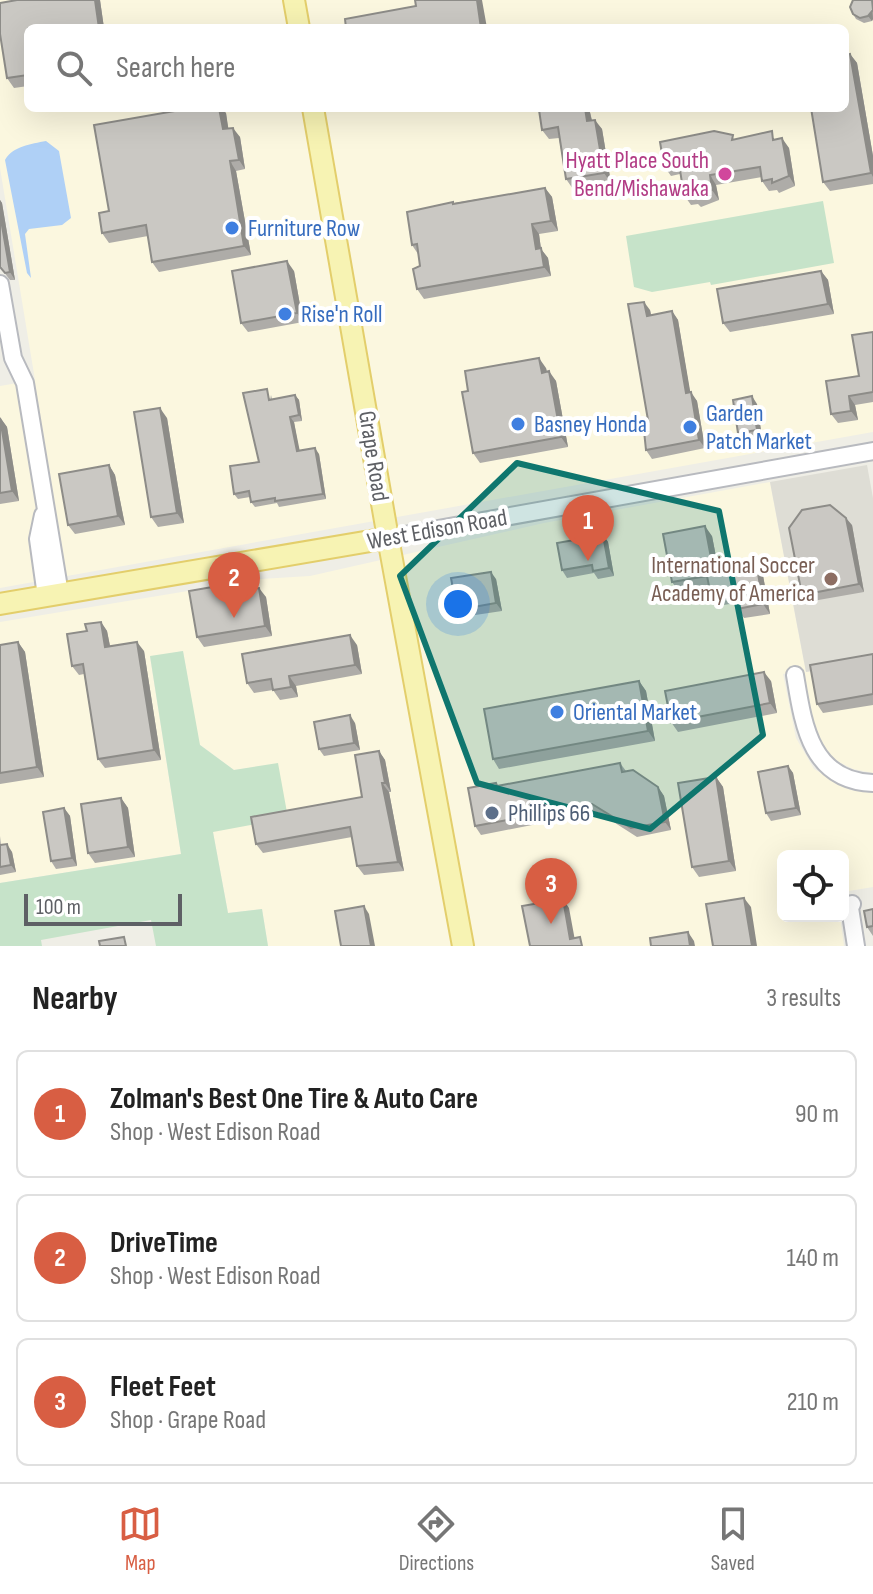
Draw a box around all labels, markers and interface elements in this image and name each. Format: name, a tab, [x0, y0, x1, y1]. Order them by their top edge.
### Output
search box	[24, 24, 849, 112]
icon: search	[52, 46, 96, 90]
text: Search here	[116, 50, 235, 86]
place label: Hyatt Place South Bend/Mishawaka	[566, 146, 709, 203]
marker: Hyatt Place South Bend/Mishawaka	[716, 165, 734, 183]
place label: Furniture Row	[248, 214, 360, 243]
marker: Furniture Row	[223, 219, 241, 237]
place label: Rise'n Roll	[301, 300, 382, 329]
marker: Rise'n Roll	[276, 305, 294, 323]
place label: Garden Patch Market	[706, 399, 812, 456]
street label: Grape Road	[352, 409, 395, 503]
place label: Basney Honda	[534, 410, 647, 439]
marker: Basney Honda	[509, 415, 527, 433]
marker: Garden Patch Market	[681, 418, 699, 436]
pin: 1	[562, 495, 614, 561]
street label: West Edison Road	[365, 503, 509, 556]
place label: International Soccer Academy of America	[650, 551, 815, 608]
pin: 2	[208, 552, 260, 618]
marker: International Soccer Academy of America	[822, 570, 840, 588]
your location	[438, 584, 478, 624]
place label: Oriental Market	[573, 698, 697, 727]
marker: Oriental Market	[548, 703, 566, 721]
place label: Phillips 66	[508, 799, 590, 828]
marker: Phillips 66	[483, 804, 501, 822]
map controls	[777, 850, 849, 922]
button: locate	[777, 850, 849, 922]
pin: 3	[525, 858, 577, 924]
scale bar	[24, 890, 182, 926]
text: 100 m	[36, 894, 81, 921]
text: Nearby	[32, 978, 118, 1019]
text: 3 results	[766, 983, 841, 1014]
text: Zolman's Best One Tire & Auto Care	[110, 1081, 478, 1117]
text: 1	[55, 1099, 65, 1130]
text: 90 m	[795, 1099, 839, 1130]
text: Shop · West Edison Road	[110, 1117, 321, 1148]
text: DriveTime	[110, 1225, 218, 1261]
text: 2	[54, 1243, 66, 1274]
text: 140 m	[787, 1243, 839, 1274]
text: Shop · West Edison Road	[110, 1261, 321, 1292]
text: Fleet Feet	[110, 1369, 216, 1405]
text: 3	[54, 1387, 66, 1418]
text: 210 m	[787, 1387, 839, 1418]
text: Shop · Grape Road	[110, 1405, 266, 1436]
tab: Map	[118, 1502, 162, 1577]
tab: Directions	[399, 1502, 474, 1577]
tab: Saved	[711, 1502, 755, 1577]

